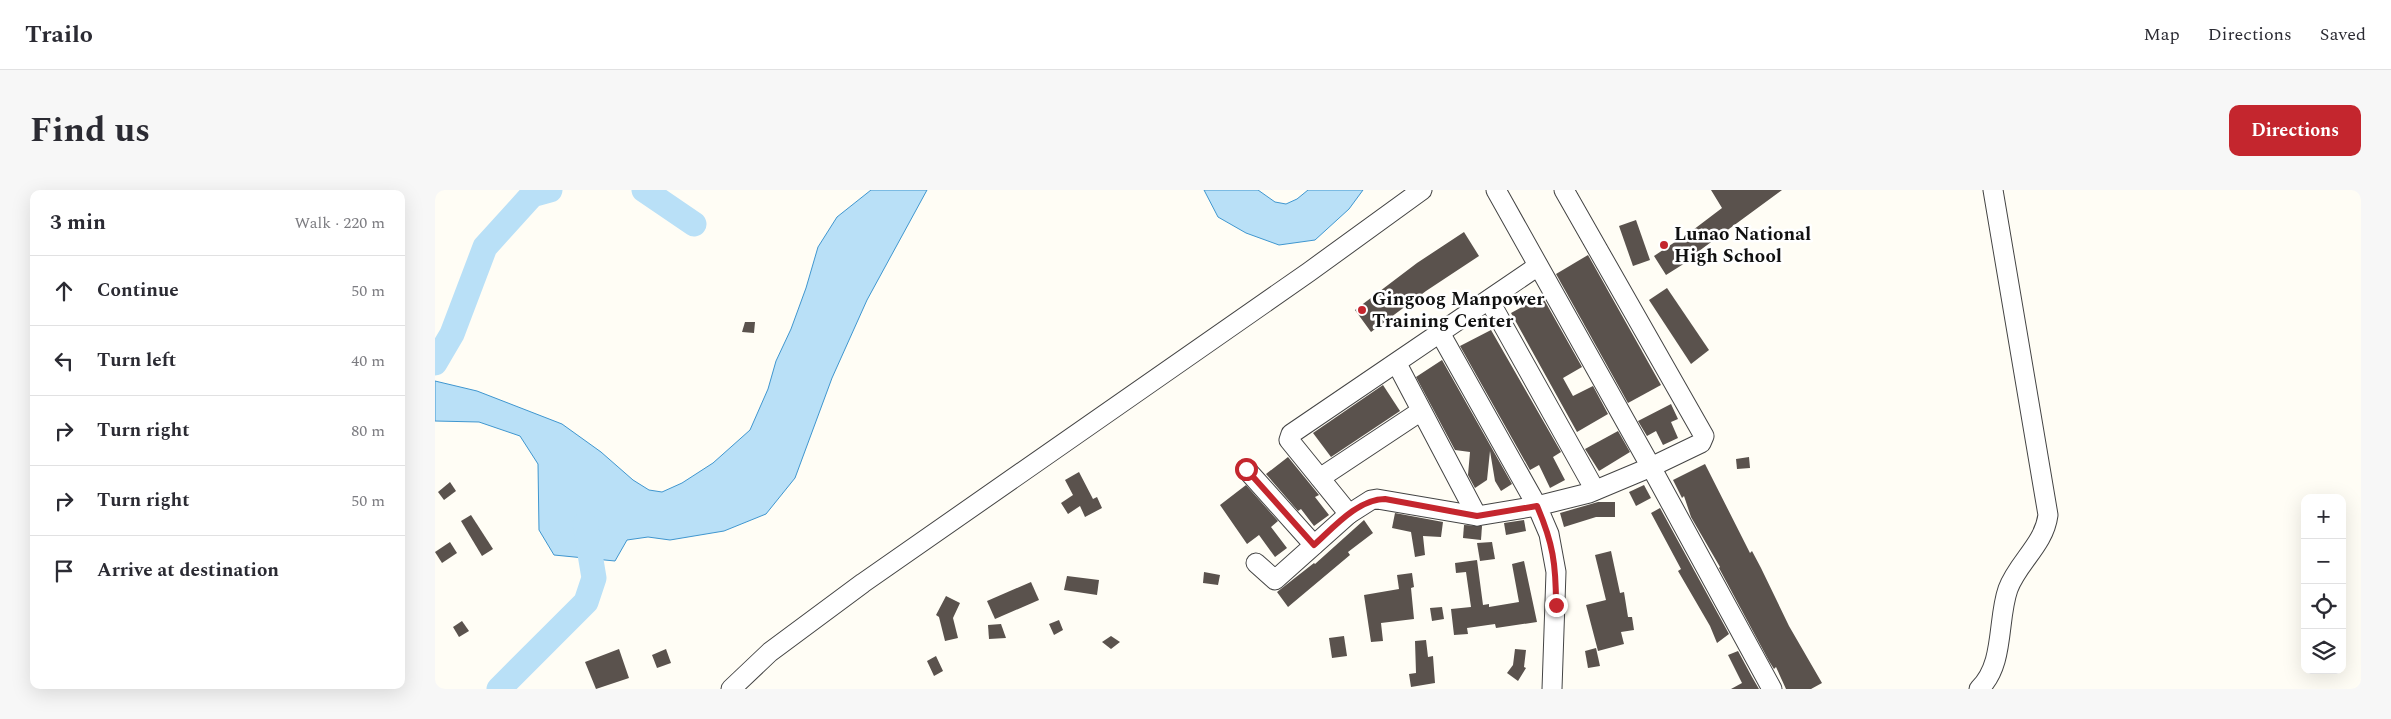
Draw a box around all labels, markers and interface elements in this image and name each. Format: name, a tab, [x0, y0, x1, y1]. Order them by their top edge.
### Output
text: Trailo	[25, 17, 93, 53]
text: Map	[2144, 21, 2180, 48]
text: Directions	[2208, 21, 2292, 48]
text: Saved	[2320, 21, 2366, 48]
text: Find us	[30, 104, 150, 157]
button: Directions	[2229, 105, 2361, 156]
text: 3 min	[50, 207, 106, 239]
text: Walk · 220 m	[294, 211, 385, 235]
place label: Lunao National High School	[1674, 220, 1811, 271]
marker: Lunao National High School	[1658, 239, 1670, 251]
text: Continue	[97, 276, 179, 305]
icon: ahead	[50, 277, 78, 305]
text: 50 m	[351, 279, 385, 303]
place label: Gingoog Manpower Training Center	[1372, 285, 1545, 336]
marker: Gingoog Manpower Training Center	[1356, 304, 1368, 316]
text: Turn left	[97, 346, 176, 375]
icon: left	[50, 347, 78, 375]
text: 40 m	[351, 349, 385, 373]
text: Turn right	[97, 416, 190, 445]
icon: right	[50, 417, 78, 445]
text: 80 m	[351, 419, 385, 443]
route start	[1235, 458, 1258, 481]
text: Turn right	[97, 486, 190, 515]
icon: right	[50, 487, 78, 515]
text: 50 m	[351, 489, 385, 513]
map controls	[2301, 494, 2346, 674]
button: +	[2301, 494, 2346, 539]
button: −	[2301, 539, 2346, 584]
text: Arrive at destination	[97, 556, 279, 585]
icon: arrive	[50, 557, 78, 585]
button: locate	[2301, 584, 2346, 629]
route end	[1545, 594, 1568, 617]
button: layers	[2301, 629, 2346, 674]

